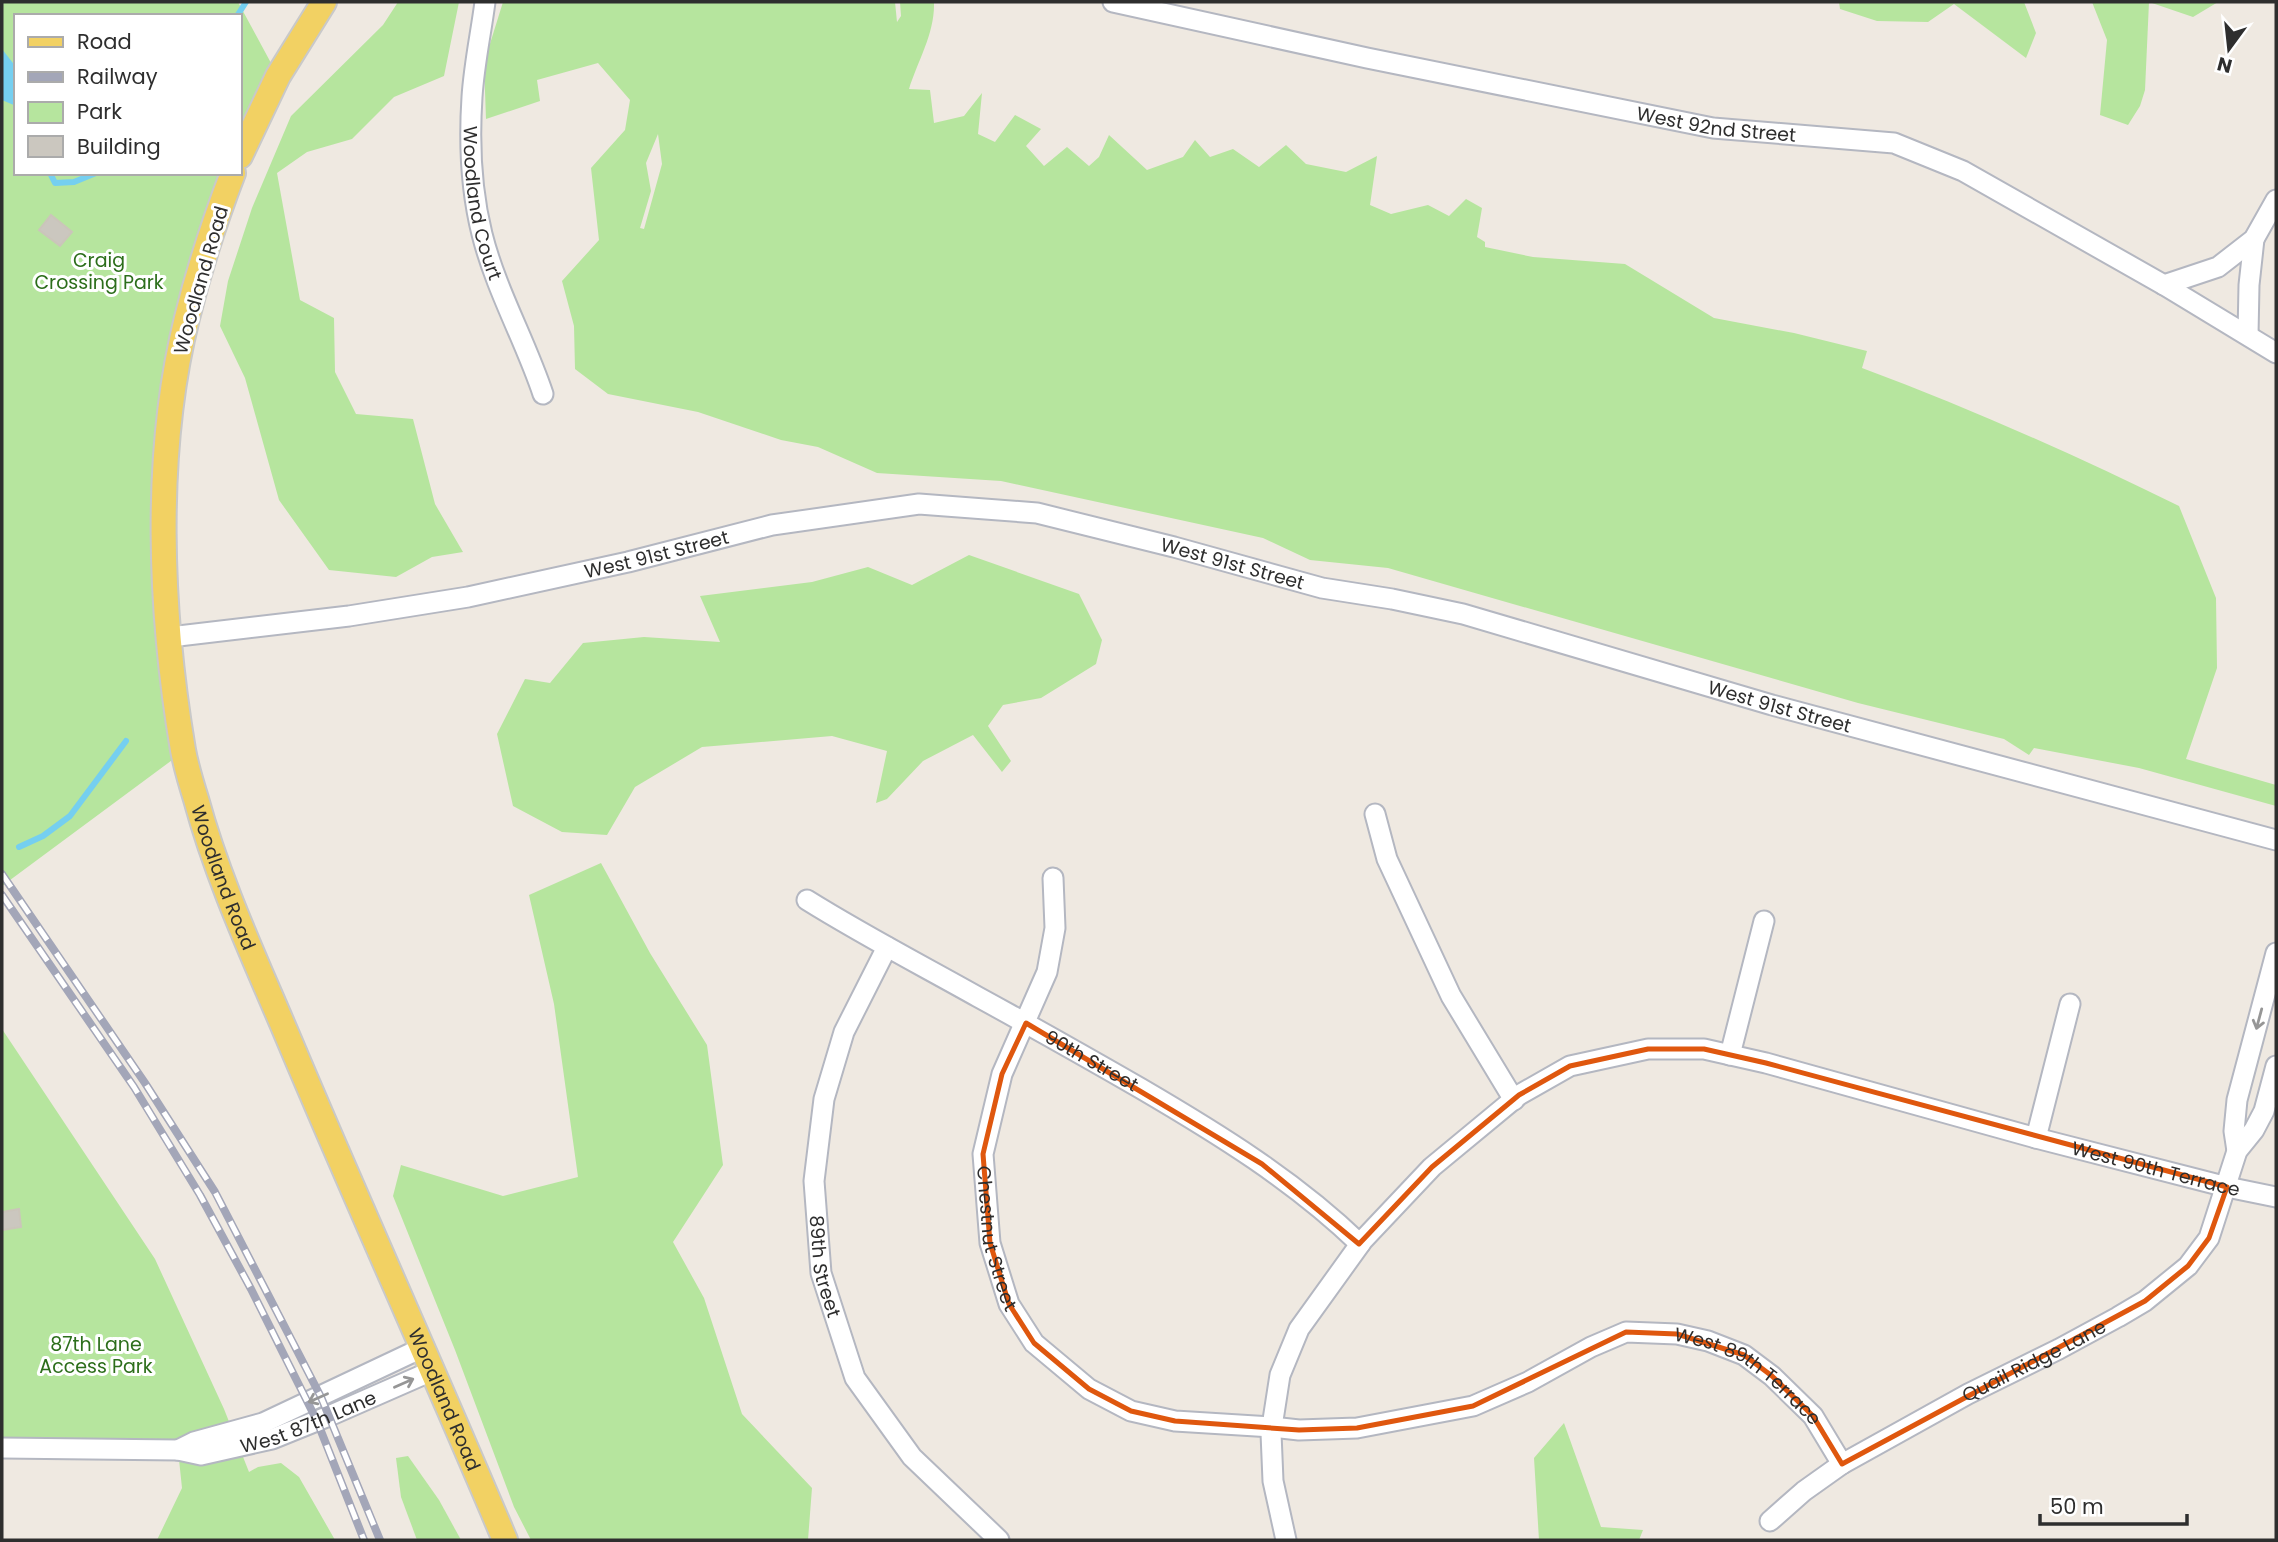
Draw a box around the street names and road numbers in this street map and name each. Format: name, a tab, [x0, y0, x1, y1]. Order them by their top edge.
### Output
street label: West 92nd Street	[1634, 99, 1797, 148]
street label: Woodland Court	[457, 126, 509, 284]
street label: Woodland Road	[167, 203, 235, 357]
street label: West 91st Street	[582, 523, 732, 585]
street label: West 91st Street	[1158, 531, 1308, 596]
street label: West 91st Street	[1705, 673, 1854, 739]
street label: Woodland Road	[185, 802, 263, 954]
street label: 90th Street	[1040, 1023, 1144, 1098]
street label: West 90th Terrace	[2069, 1134, 2242, 1203]
street label: Chestnut Street	[970, 1165, 1024, 1316]
street label: 89th Street	[803, 1214, 848, 1321]
street label: Quail Ridge Lane	[1957, 1313, 2111, 1408]
street label: West 89th Terrace	[1672, 1320, 1829, 1430]
street label: Woodland Road	[402, 1324, 487, 1475]
street label: West 87th Lane	[238, 1384, 380, 1459]

